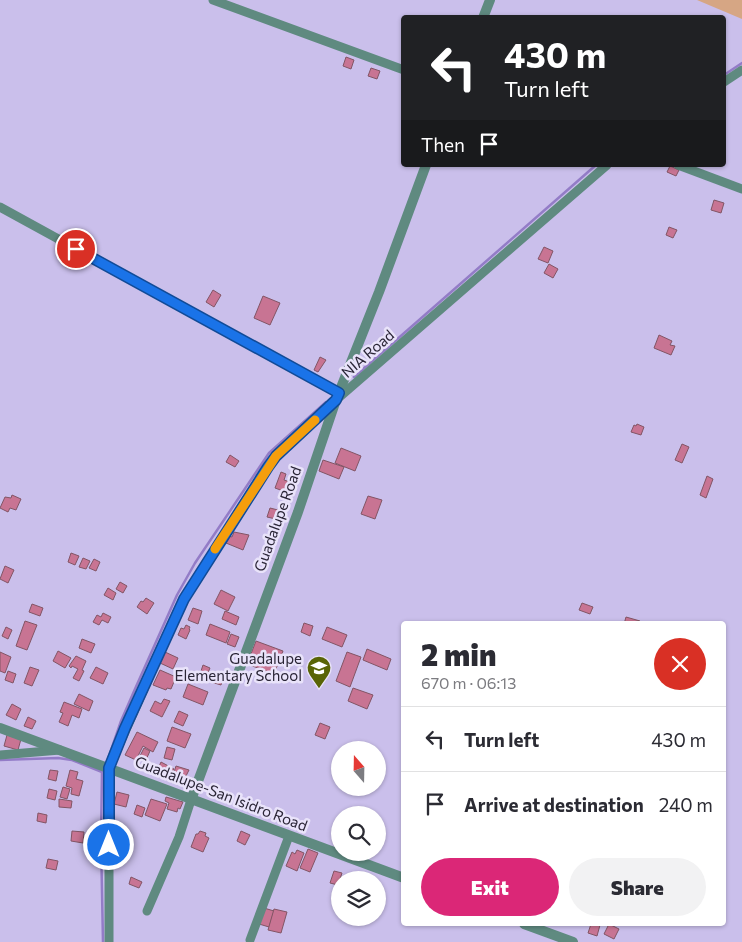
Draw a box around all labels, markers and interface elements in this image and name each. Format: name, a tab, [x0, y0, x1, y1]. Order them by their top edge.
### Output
text: 430 m	[504, 32, 606, 75]
icon: left	[421, 35, 486, 100]
text: Turn left	[504, 75, 589, 102]
icon: arrive	[475, 130, 503, 158]
text: Then	[421, 133, 465, 156]
pin	[55, 228, 97, 270]
icon: arrive	[62, 235, 90, 263]
street label: NIA Road	[337, 326, 397, 381]
street label: Guadalupe Road	[250, 464, 304, 574]
text: 2 min	[421, 635, 496, 672]
button: close	[654, 638, 706, 690]
place label: Guadalupe Elementary School	[175, 649, 302, 684]
school or university icon: Guadalupe Elementary School	[306, 655, 332, 689]
text: 670 m · 06:13	[421, 673, 516, 692]
icon: left	[421, 725, 449, 753]
text: Turn left	[464, 728, 539, 751]
text: 430 m	[651, 728, 706, 751]
north arrow	[331, 741, 386, 796]
map controls	[331, 741, 386, 926]
street label: Guadalupe-San Isidro Road	[133, 752, 310, 834]
icon: arrive	[421, 790, 449, 818]
text: Arrive at destination	[464, 793, 644, 816]
text: 240 m	[659, 793, 713, 816]
button: search	[331, 806, 386, 861]
position arrow	[82, 818, 134, 870]
button: Exit	[421, 858, 559, 916]
button: Share	[569, 858, 706, 916]
button: layers	[331, 871, 386, 926]

